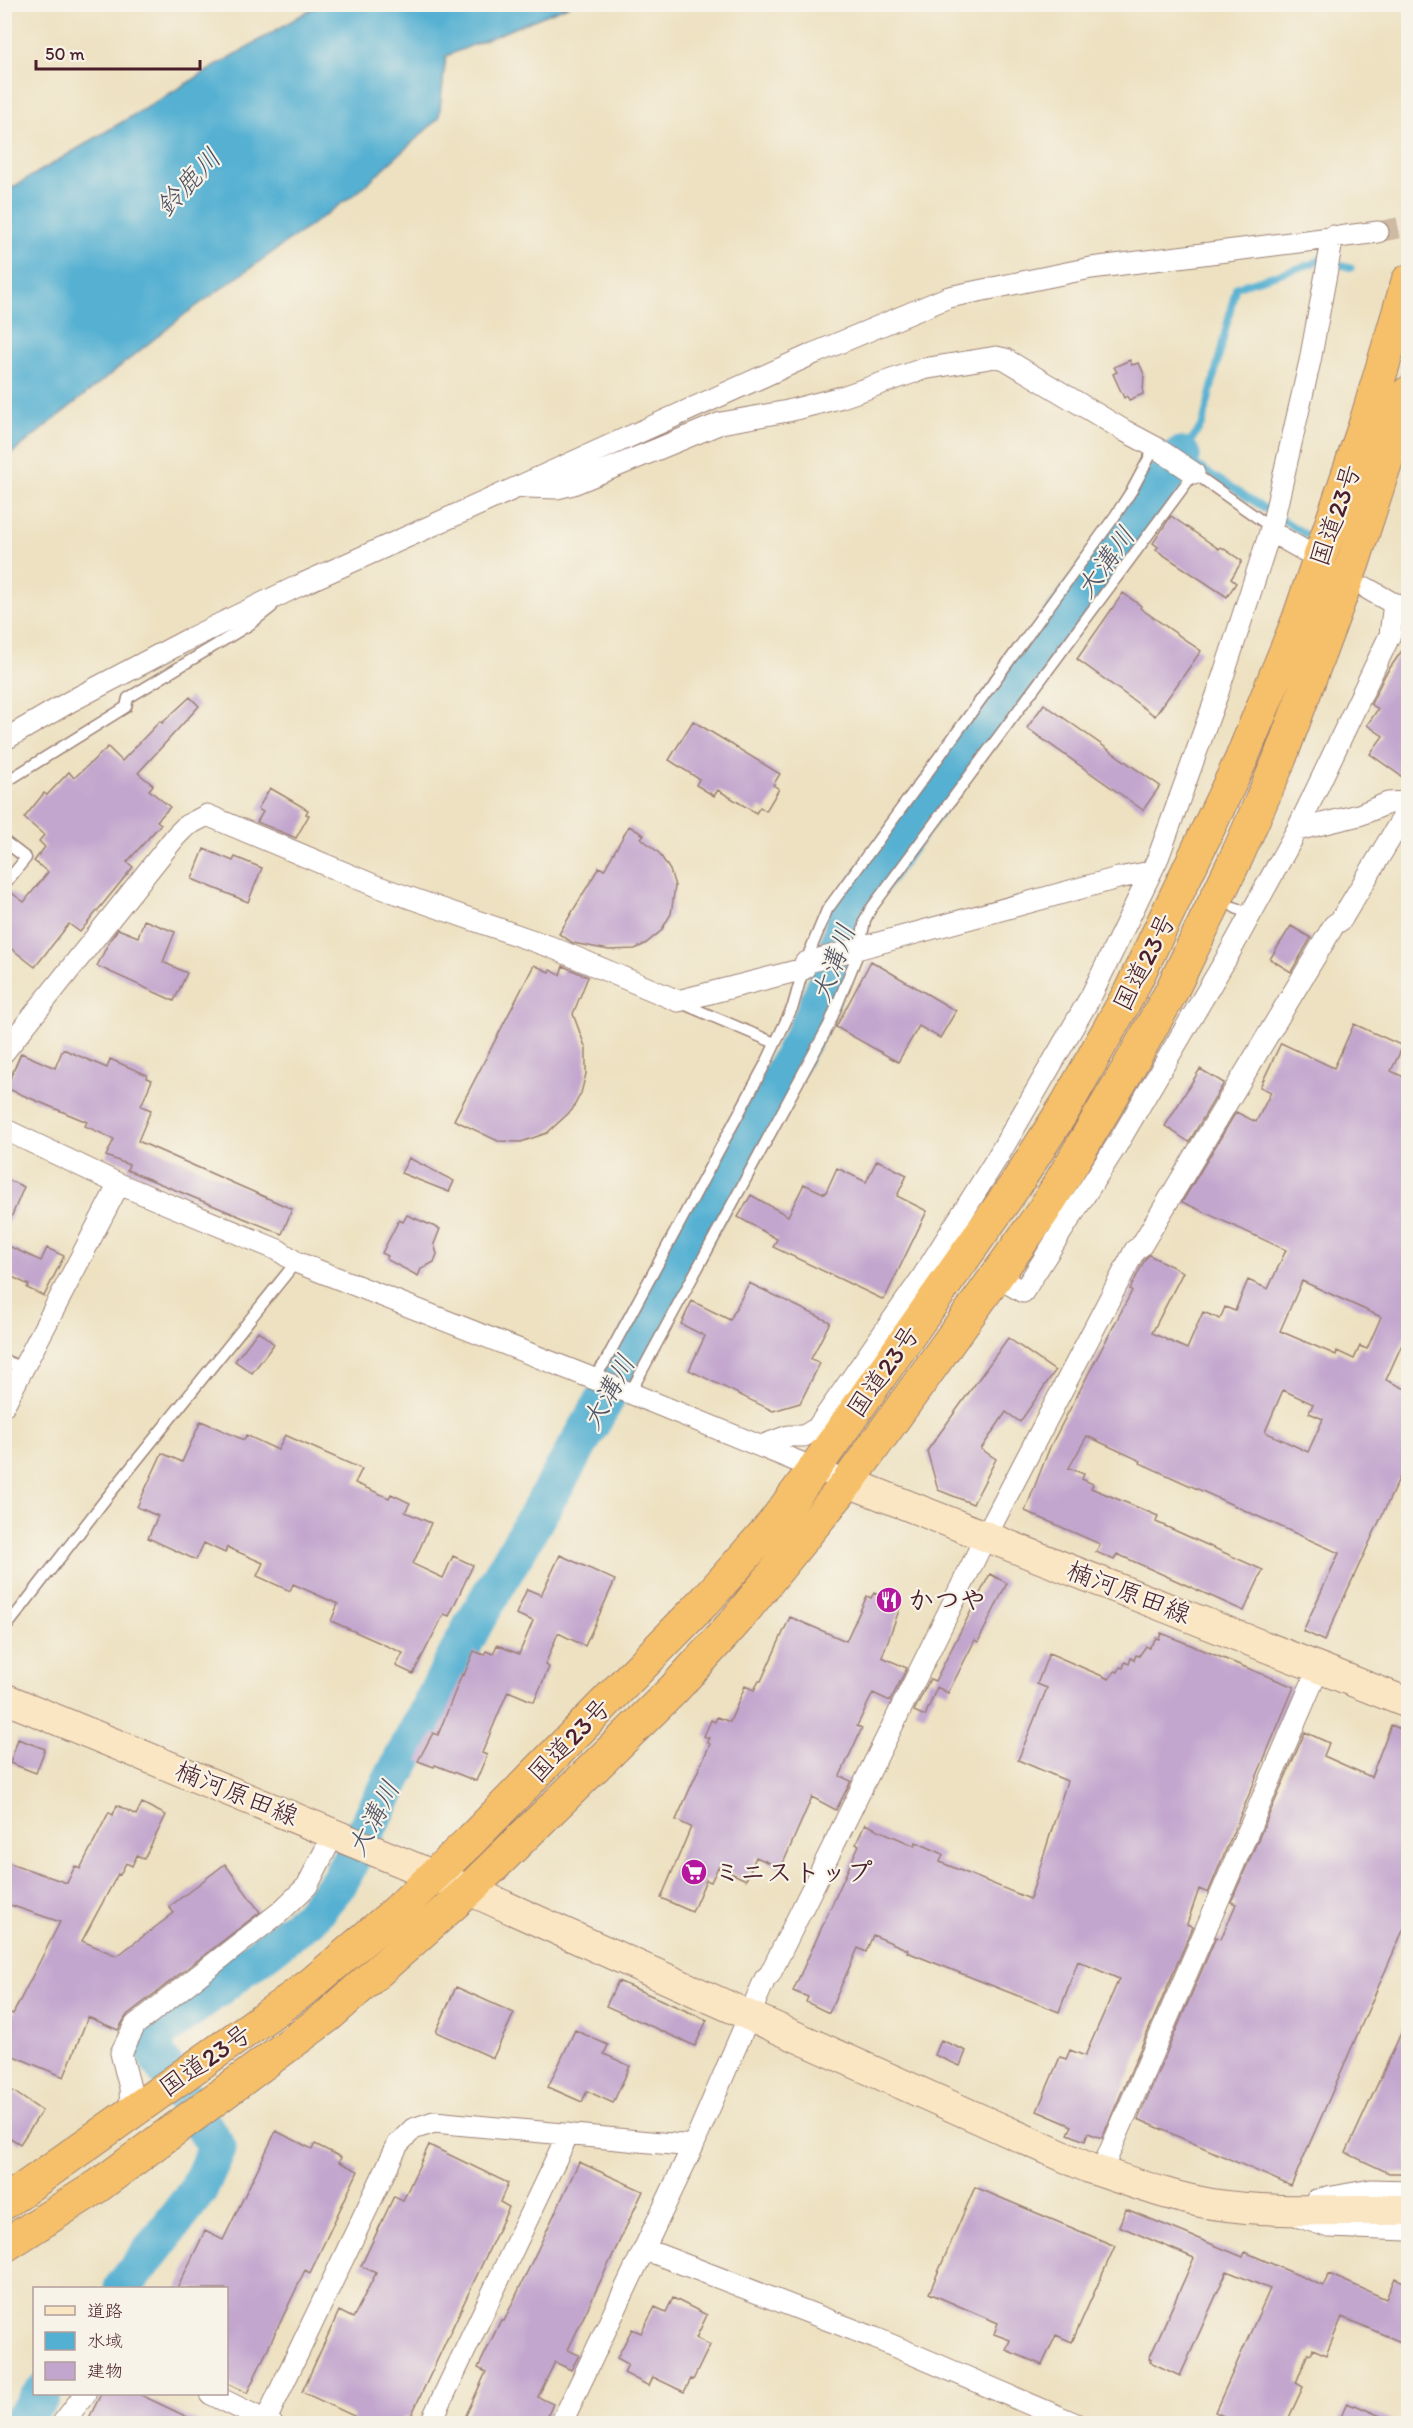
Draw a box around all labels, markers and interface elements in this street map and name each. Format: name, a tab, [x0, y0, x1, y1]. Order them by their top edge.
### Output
scale bar	[36, 33, 200, 71]
text: 50 m	[45, 43, 85, 65]
water label: 鈴鹿川	[148, 141, 228, 223]
street label: 国道23号	[1303, 460, 1367, 570]
water label: 大溝川	[1068, 520, 1142, 604]
street label: 国道23号	[1106, 908, 1182, 1016]
water label: 大溝川	[804, 919, 862, 1007]
street label: 国道23号	[840, 1318, 926, 1424]
water label: 大溝川	[574, 1349, 642, 1435]
street label: 楠河原田線	[1063, 1554, 1195, 1630]
place label: かつや	[908, 1584, 986, 1616]
restaurant icon: かつや	[874, 1585, 904, 1615]
street label: 国道23号	[521, 1691, 617, 1789]
street label: 楠河原田線	[171, 1754, 303, 1832]
water label: 大溝川	[339, 1774, 407, 1862]
place label: ミニストップ	[714, 1856, 873, 1888]
supermarket icon: ミニストップ	[679, 1857, 709, 1887]
street label: 国道23号	[152, 2017, 258, 2103]
legend	[33, 2287, 228, 2395]
text: 道路	[87, 2300, 123, 2322]
text: 水域	[87, 2330, 123, 2352]
text: 建物	[87, 2360, 123, 2382]

